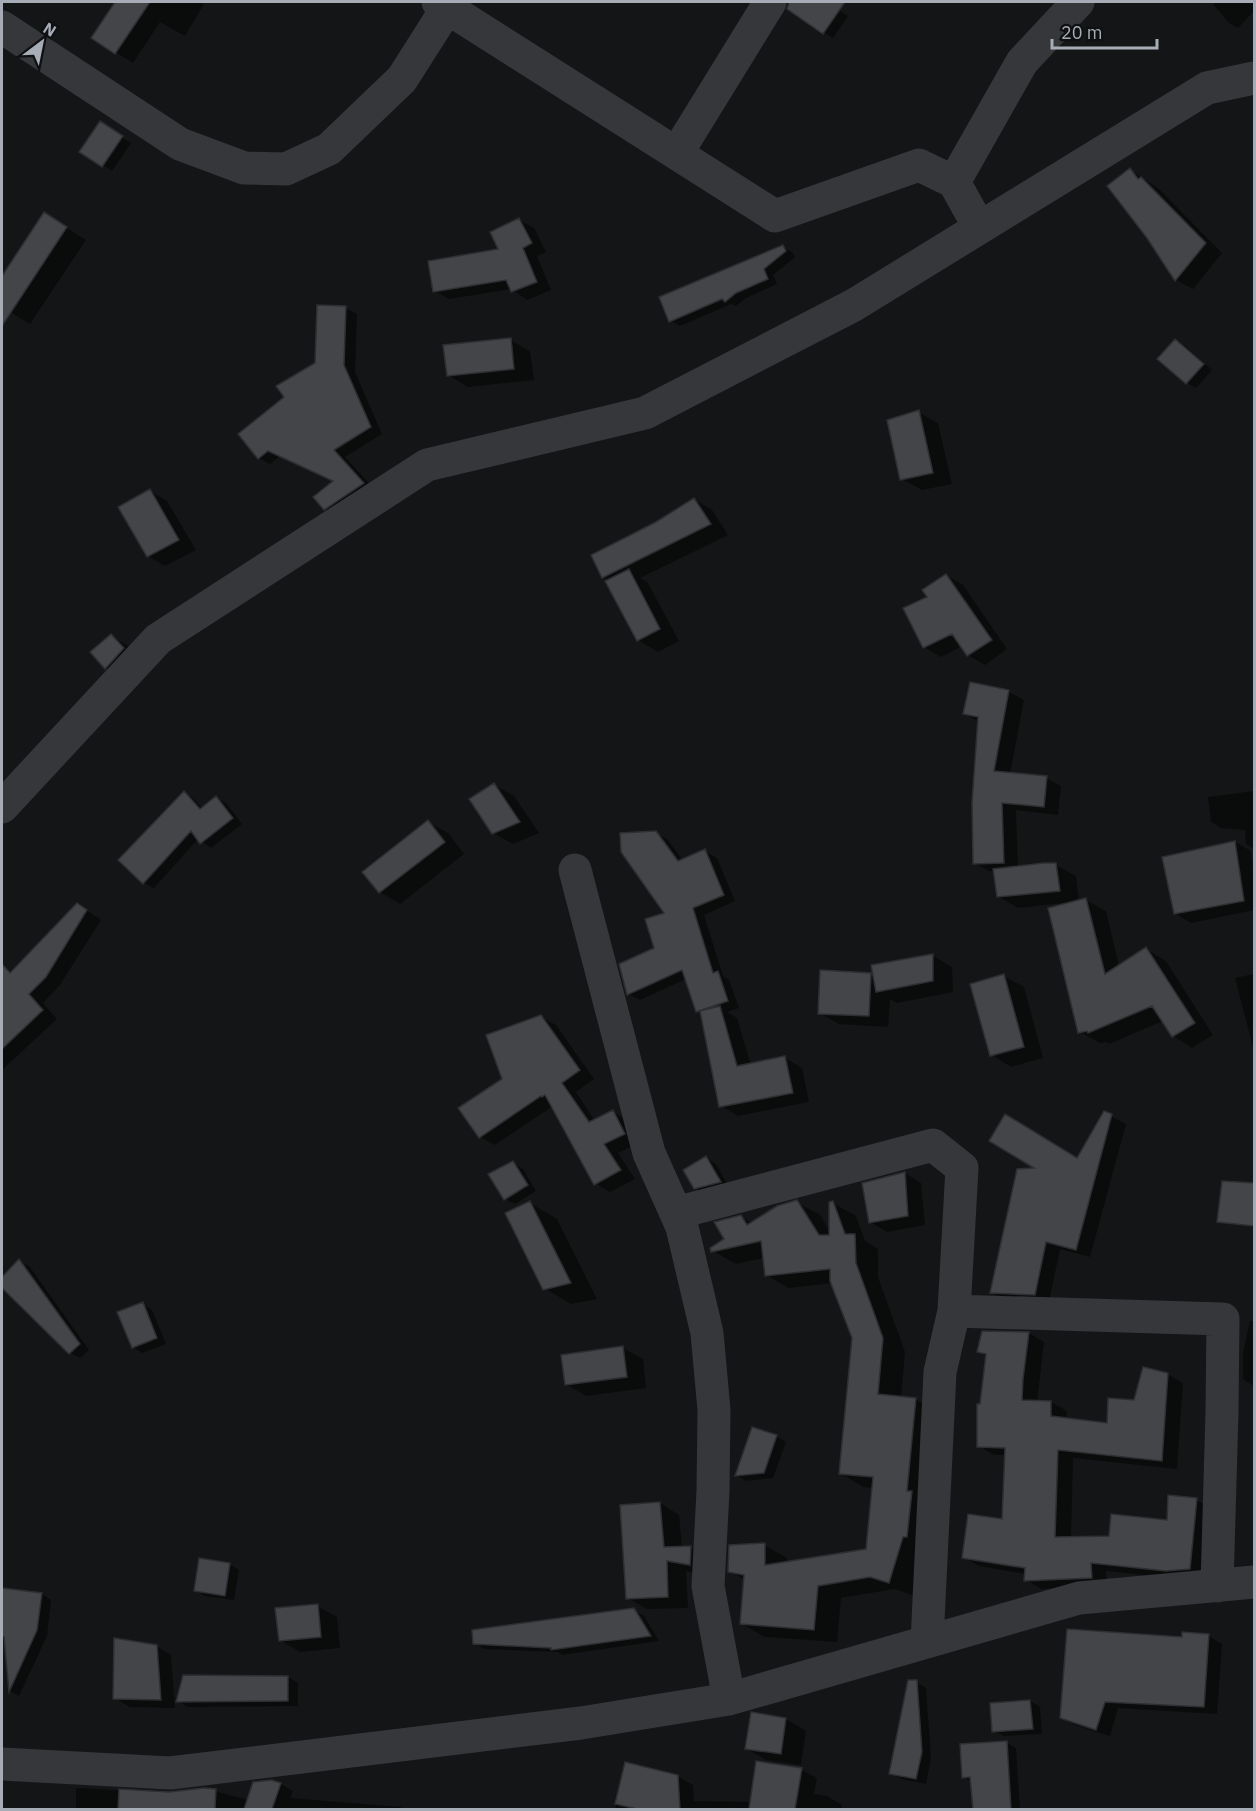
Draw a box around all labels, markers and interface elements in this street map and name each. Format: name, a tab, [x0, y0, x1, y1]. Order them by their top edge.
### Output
north arrow	[12, 12, 72, 72]
scale bar	[1052, 12, 1157, 50]
text: N	[40, 18, 60, 41]
text: 20 m	[1061, 21, 1103, 44]

